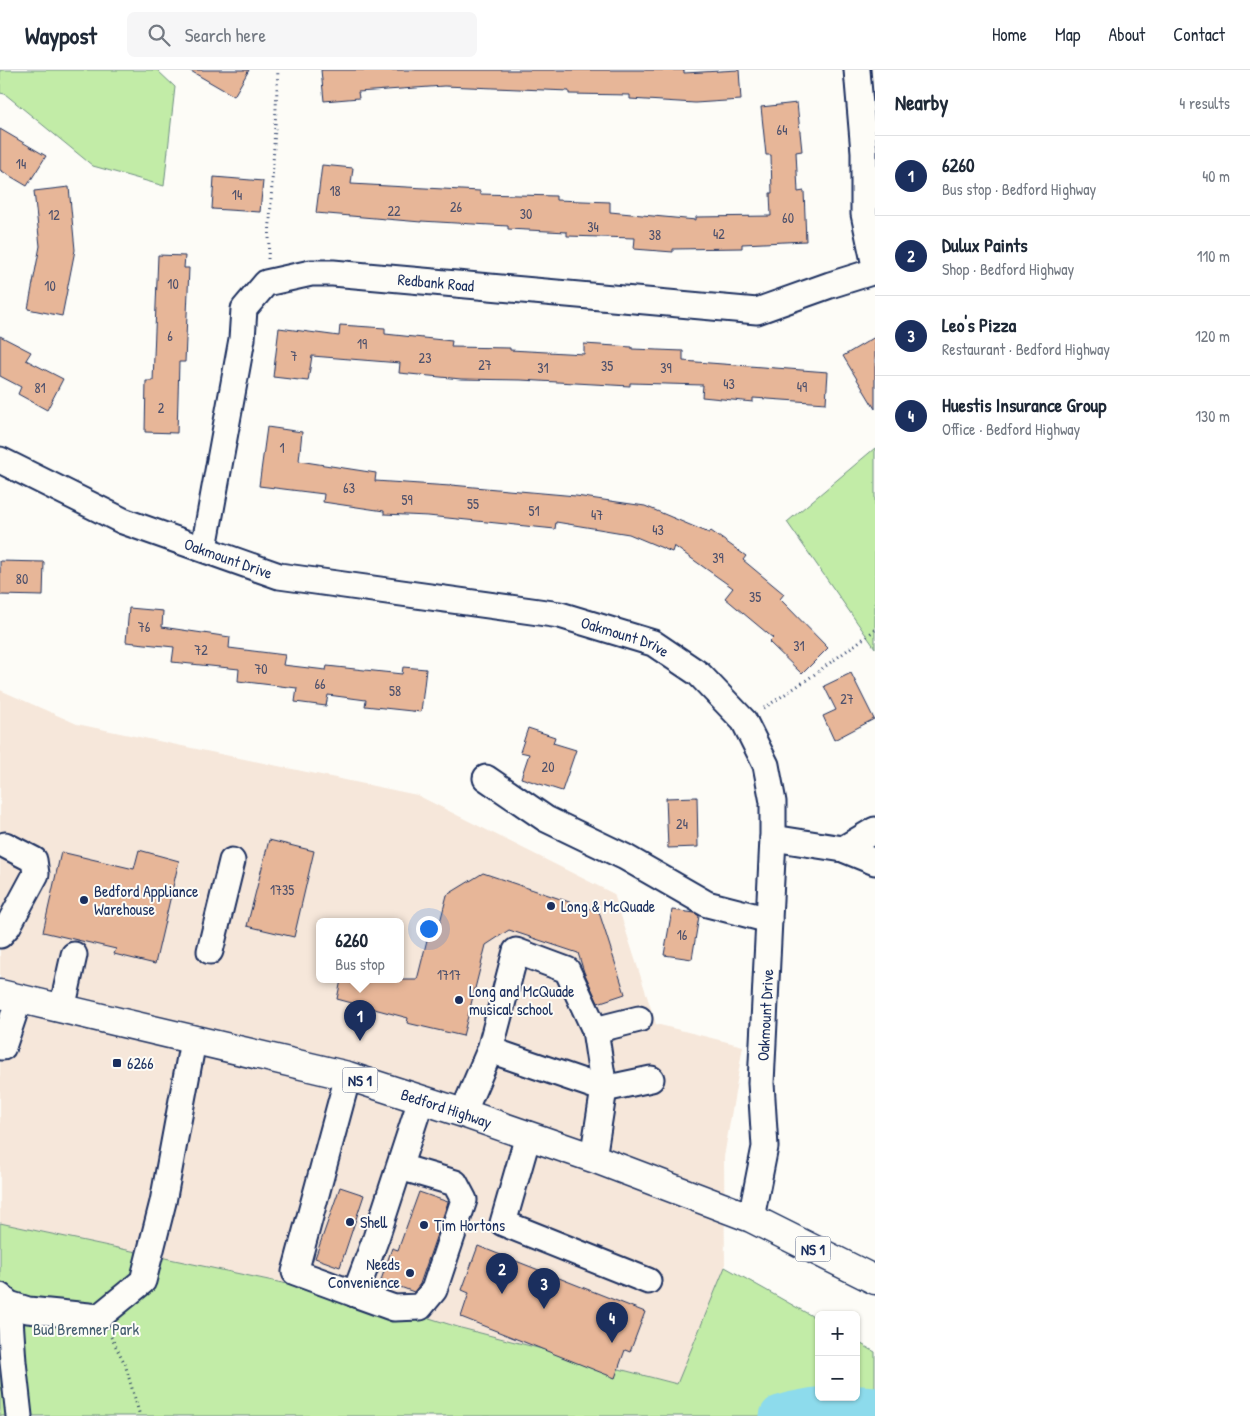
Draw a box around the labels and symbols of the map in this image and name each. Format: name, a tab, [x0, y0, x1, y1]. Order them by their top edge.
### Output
house number: 64	[777, 120, 787, 139]
house number: 14	[16, 154, 26, 173]
house number: 18	[329, 181, 341, 200]
house number: 14	[232, 185, 242, 204]
house number: 26	[450, 197, 462, 216]
house number: 22	[387, 201, 401, 220]
house number: 30	[520, 204, 532, 223]
house number: 12	[48, 205, 60, 224]
house number: 60	[782, 208, 794, 227]
house number: 34	[587, 217, 599, 236]
house number: 42	[713, 224, 725, 243]
house number: 38	[649, 225, 661, 244]
street label: Redbank Road	[397, 268, 475, 297]
house number: 10	[167, 274, 179, 293]
house number: 10	[44, 276, 56, 295]
house number: 6	[167, 326, 173, 345]
house number: 19	[357, 334, 367, 353]
house number: 7	[291, 346, 298, 365]
house number: 23	[419, 348, 431, 367]
house number: 27	[478, 355, 492, 374]
house number: 35	[601, 356, 613, 375]
house number: 31	[537, 358, 549, 377]
house number: 39	[660, 358, 672, 377]
house number: 43	[723, 374, 735, 393]
house number: 49	[797, 377, 807, 396]
house number: 81	[34, 378, 46, 397]
house number: 2	[158, 398, 165, 417]
house number: 1	[279, 438, 285, 457]
house number: 63	[343, 478, 355, 497]
house number: 59	[401, 490, 413, 509]
house number: 55	[467, 494, 479, 513]
house number: 51	[528, 501, 540, 520]
house number: 47	[591, 505, 603, 524]
house number: 43	[652, 520, 664, 539]
street label: Oakmount Drive	[181, 532, 276, 584]
house number: 39	[712, 548, 724, 567]
house number: 80	[16, 569, 28, 588]
house number: 35	[749, 587, 761, 606]
street label: Oakmount Drive	[578, 611, 674, 662]
house number: 76	[138, 617, 151, 636]
house number: 31	[793, 636, 805, 655]
house number: 72	[194, 640, 208, 659]
house number: 70	[254, 659, 268, 678]
house number: 66	[314, 674, 326, 693]
house number: 58	[389, 681, 401, 700]
house number: 27	[840, 689, 854, 708]
house number: 20	[542, 757, 554, 776]
house number: 24	[676, 814, 688, 833]
place label: Bedford Appliance Warehouse	[94, 880, 199, 920]
house number: 1735	[270, 880, 294, 899]
marker: Bedford Appliance Warehouse	[78, 894, 90, 906]
place label: Long & McQuade	[561, 895, 656, 917]
marker: Long & McQuade	[545, 900, 557, 912]
your location	[416, 916, 442, 942]
house number: 16	[677, 925, 688, 944]
house number: 1717	[437, 965, 461, 984]
street label: Oakmount Drive	[752, 968, 778, 1062]
place label: Long and McQuade musical school	[469, 980, 575, 1020]
marker: Long and McQuade musical school	[453, 994, 465, 1006]
pin: 1	[344, 1000, 376, 1041]
place label: 6266	[127, 1052, 154, 1074]
marker: 6266	[111, 1057, 123, 1069]
road number: NS 1	[342, 1068, 378, 1092]
street label: Bedford Highway	[398, 1083, 495, 1133]
place label: Shell	[360, 1211, 387, 1233]
place label: Tim Hortons	[434, 1214, 505, 1236]
marker: Shell	[344, 1216, 356, 1228]
marker: Tim Hortons	[418, 1219, 430, 1231]
road number: NS 1	[796, 1236, 830, 1262]
place label: Needs Convenience	[328, 1253, 401, 1293]
pin: 2	[486, 1253, 518, 1294]
marker: Needs Convenience	[404, 1267, 416, 1279]
pin: 3	[528, 1268, 560, 1309]
pin: 4	[596, 1302, 628, 1343]
park label: Bud Bremner Park	[33, 1318, 139, 1340]

